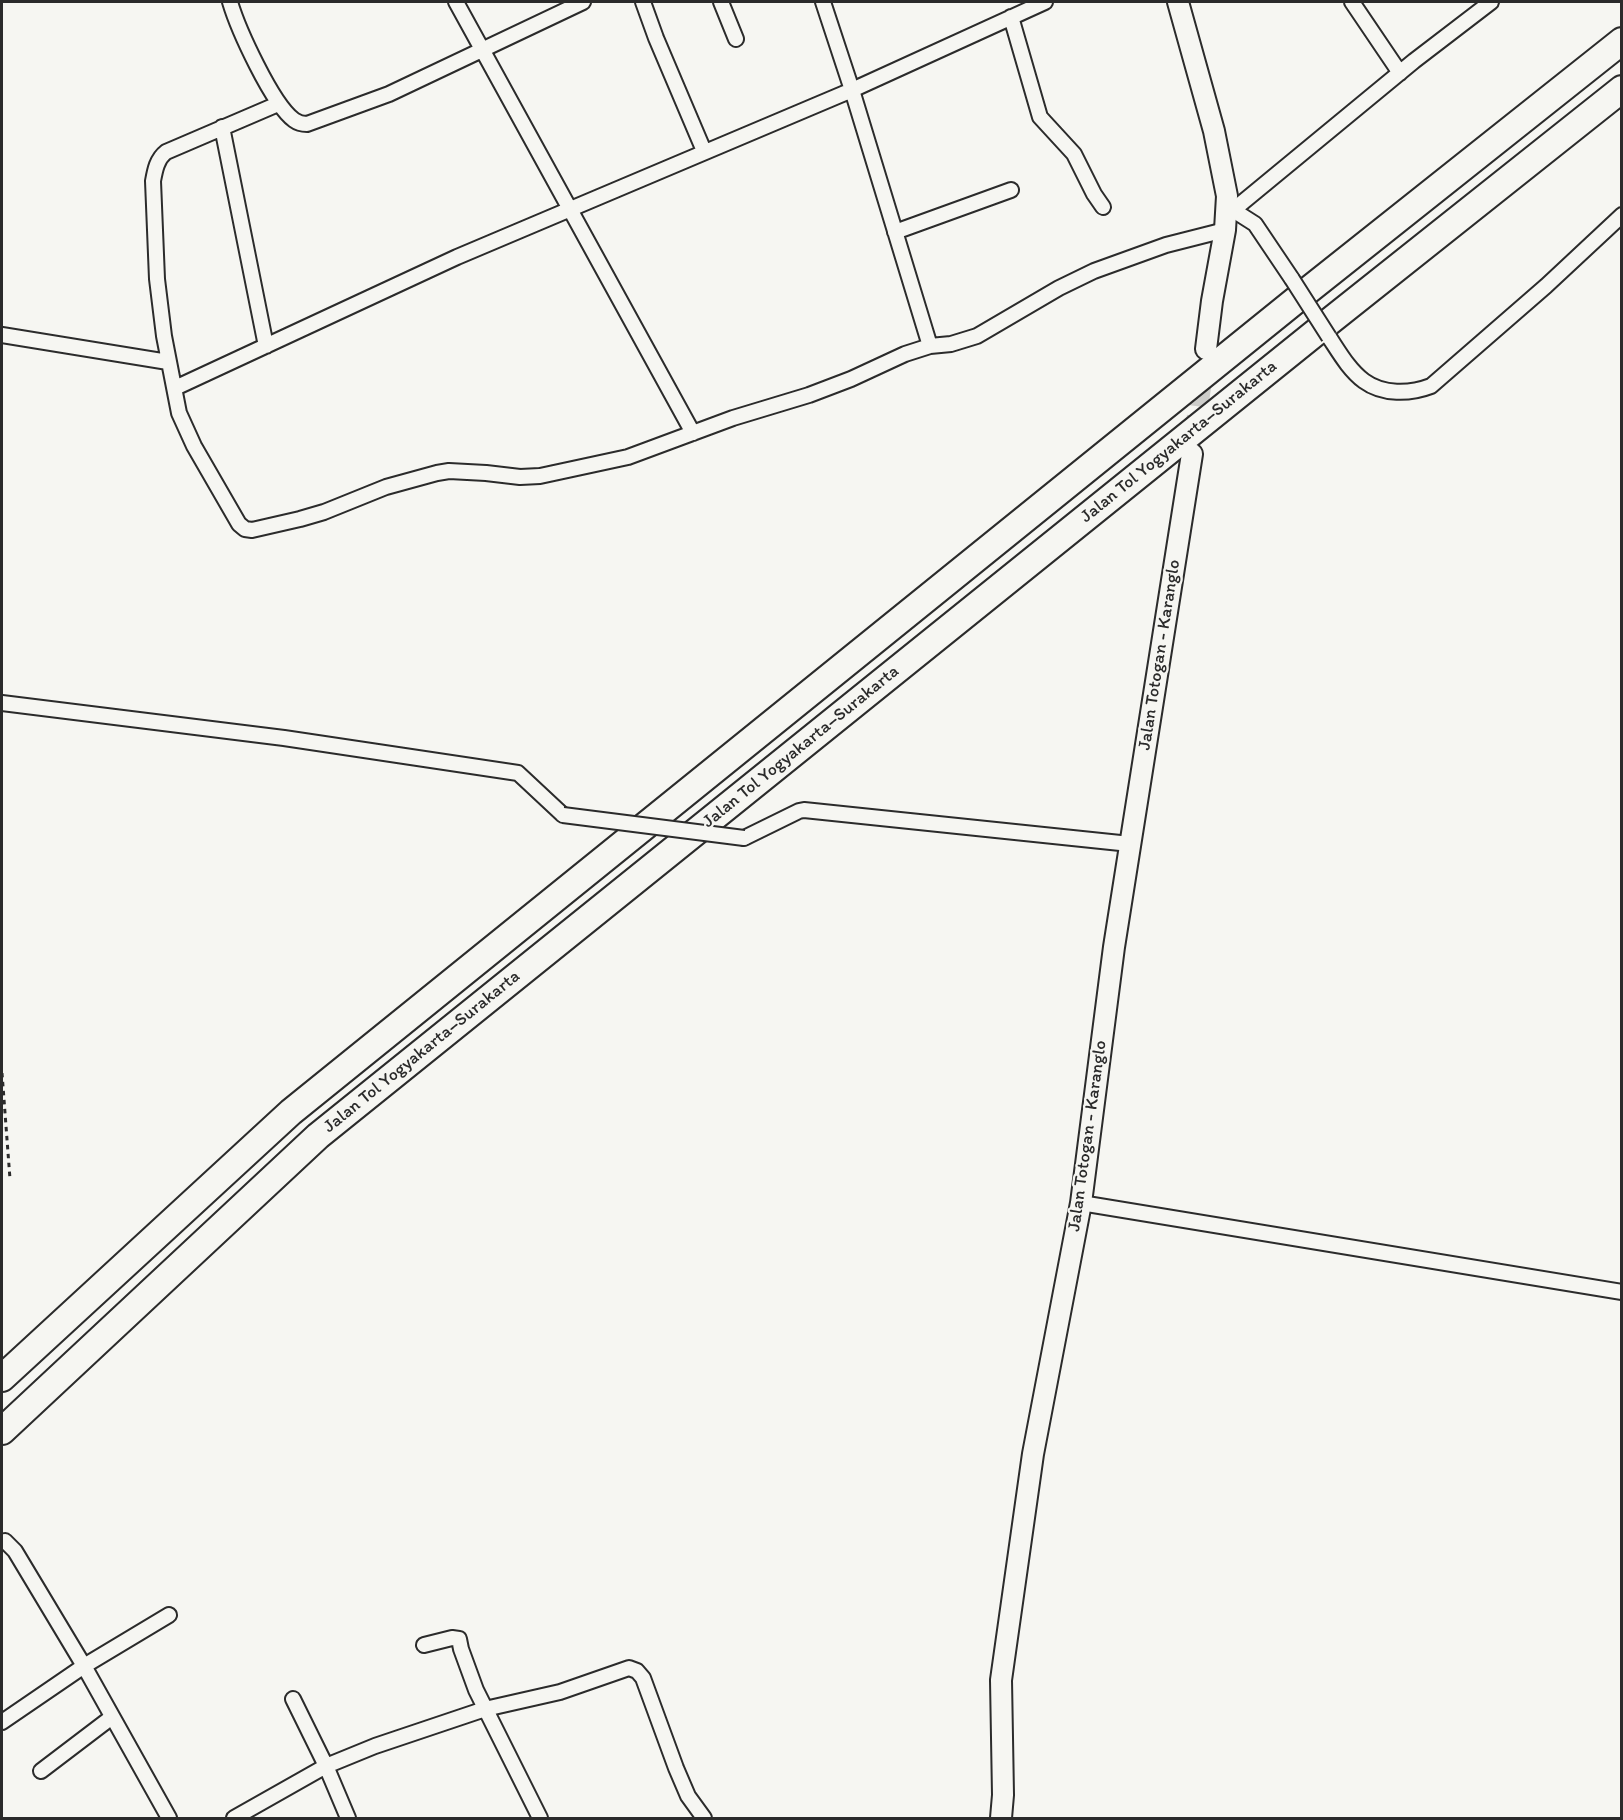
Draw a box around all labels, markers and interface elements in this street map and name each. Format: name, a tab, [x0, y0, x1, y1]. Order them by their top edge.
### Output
street label: Jalan Tol Yogyakarta–Surakarta	[1076, 356, 1282, 528]
street label: Jalan Totogan - Karanglo	[1134, 558, 1186, 752]
street label: Jalan Tol Yogyakarta–Surakarta	[698, 661, 904, 833]
street label: Jalan Tol Yogyakarta–Surakarta	[319, 966, 525, 1138]
street label: Jalan Totogan - Karanglo	[1064, 1039, 1112, 1233]

